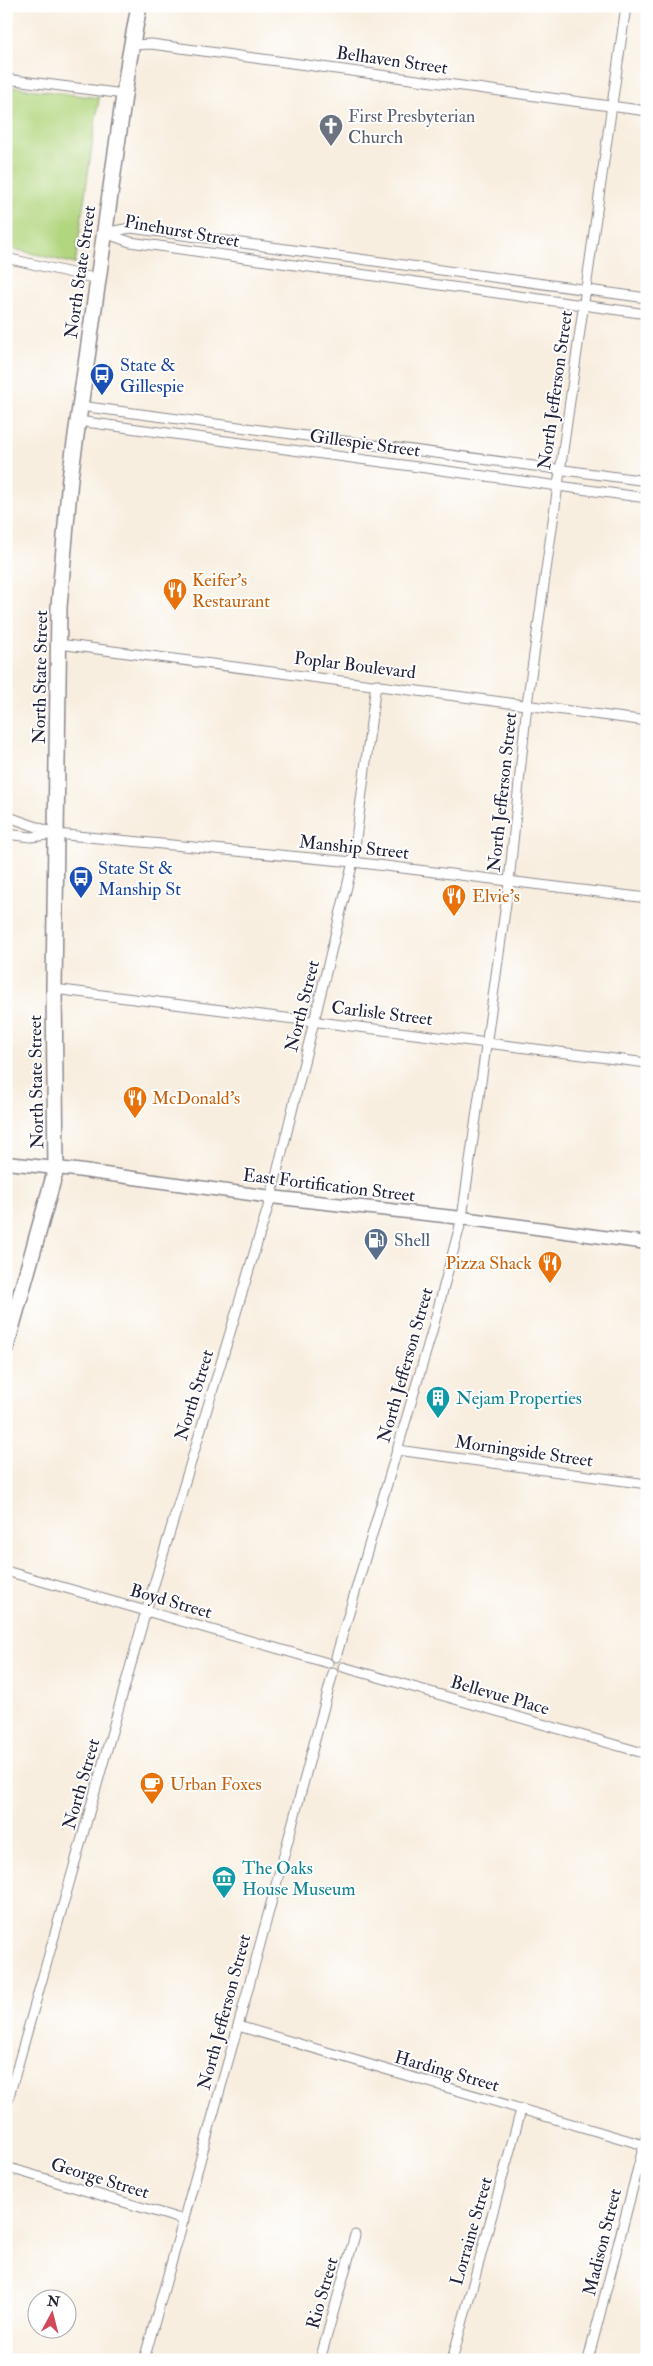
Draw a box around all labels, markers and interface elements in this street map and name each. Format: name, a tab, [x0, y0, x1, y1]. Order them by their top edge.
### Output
street label: Belhaven Street	[335, 41, 449, 80]
place label: First Presbyterian Church	[348, 105, 475, 149]
church icon: First Presbyterian Church	[318, 113, 344, 147]
street label: North State Street	[60, 204, 101, 340]
street label: Pinehurst Street	[123, 210, 241, 253]
street label: North Jefferson Street	[533, 309, 578, 471]
place label: State & Gillespie	[120, 354, 184, 398]
bus stop icon: State & Gillespie	[89, 362, 115, 396]
street label: Gillespie Street	[308, 424, 422, 463]
place label: Keifer's Restaurant	[192, 569, 270, 613]
restaurant icon: Keifer's Restaurant	[162, 577, 188, 611]
street label: North State Street	[28, 610, 53, 744]
street label: Poplar Boulevard	[293, 647, 417, 684]
street label: North Jefferson Street	[483, 711, 522, 873]
street label: Manship Street	[298, 830, 410, 865]
place label: State St & Manship St	[98, 857, 181, 901]
bus stop icon: State St & Manship St	[68, 865, 94, 899]
restaurant icon: Elvie's	[441, 883, 467, 917]
place label: Elvie's	[472, 885, 520, 908]
street label: North Street	[280, 958, 325, 1054]
street label: Carlisle Street	[330, 996, 434, 1031]
street label: North State Street	[24, 1015, 49, 1149]
restaurant icon: McDonald's	[122, 1085, 148, 1119]
place label: McDonald's	[152, 1087, 240, 1110]
street label: East Fortification Street	[242, 1164, 416, 1207]
fuel station icon: Shell	[363, 1227, 389, 1261]
place label: Shell	[394, 1229, 431, 1252]
restaurant icon: Pizza Shack	[537, 1250, 563, 1284]
place label: Pizza Shack	[445, 1252, 532, 1275]
street label: North Jefferson Street	[372, 1285, 439, 1445]
street label: North Street	[170, 1347, 219, 1443]
building icon: Nejam Properties	[425, 1385, 451, 1419]
place label: Nejam Properties	[456, 1387, 582, 1410]
street label: Morningside Street	[453, 1430, 595, 1473]
street label: Boyd Street	[127, 1579, 215, 1624]
street label: Bellevue Place	[448, 1670, 552, 1721]
street label: North Street	[58, 1736, 105, 1832]
cafe icon: Urban Foxes	[139, 1771, 165, 1805]
place label: Urban Foxes	[170, 1773, 262, 1796]
place label: The Oaks House Museum	[242, 1857, 355, 1901]
museum icon: The Oaks House Museum	[211, 1865, 237, 1899]
street label: North Jefferson Street	[193, 1932, 256, 2093]
street label: Harding Street	[392, 2046, 502, 2097]
street label: George Street	[48, 2153, 152, 2204]
street label: Lorraine Street	[445, 2174, 498, 2288]
street label: Madison Street	[578, 2186, 627, 2298]
street label: Rio Street	[301, 2255, 344, 2332]
north arrow	[28, 2288, 78, 2338]
text: N	[45, 2292, 61, 2311]

